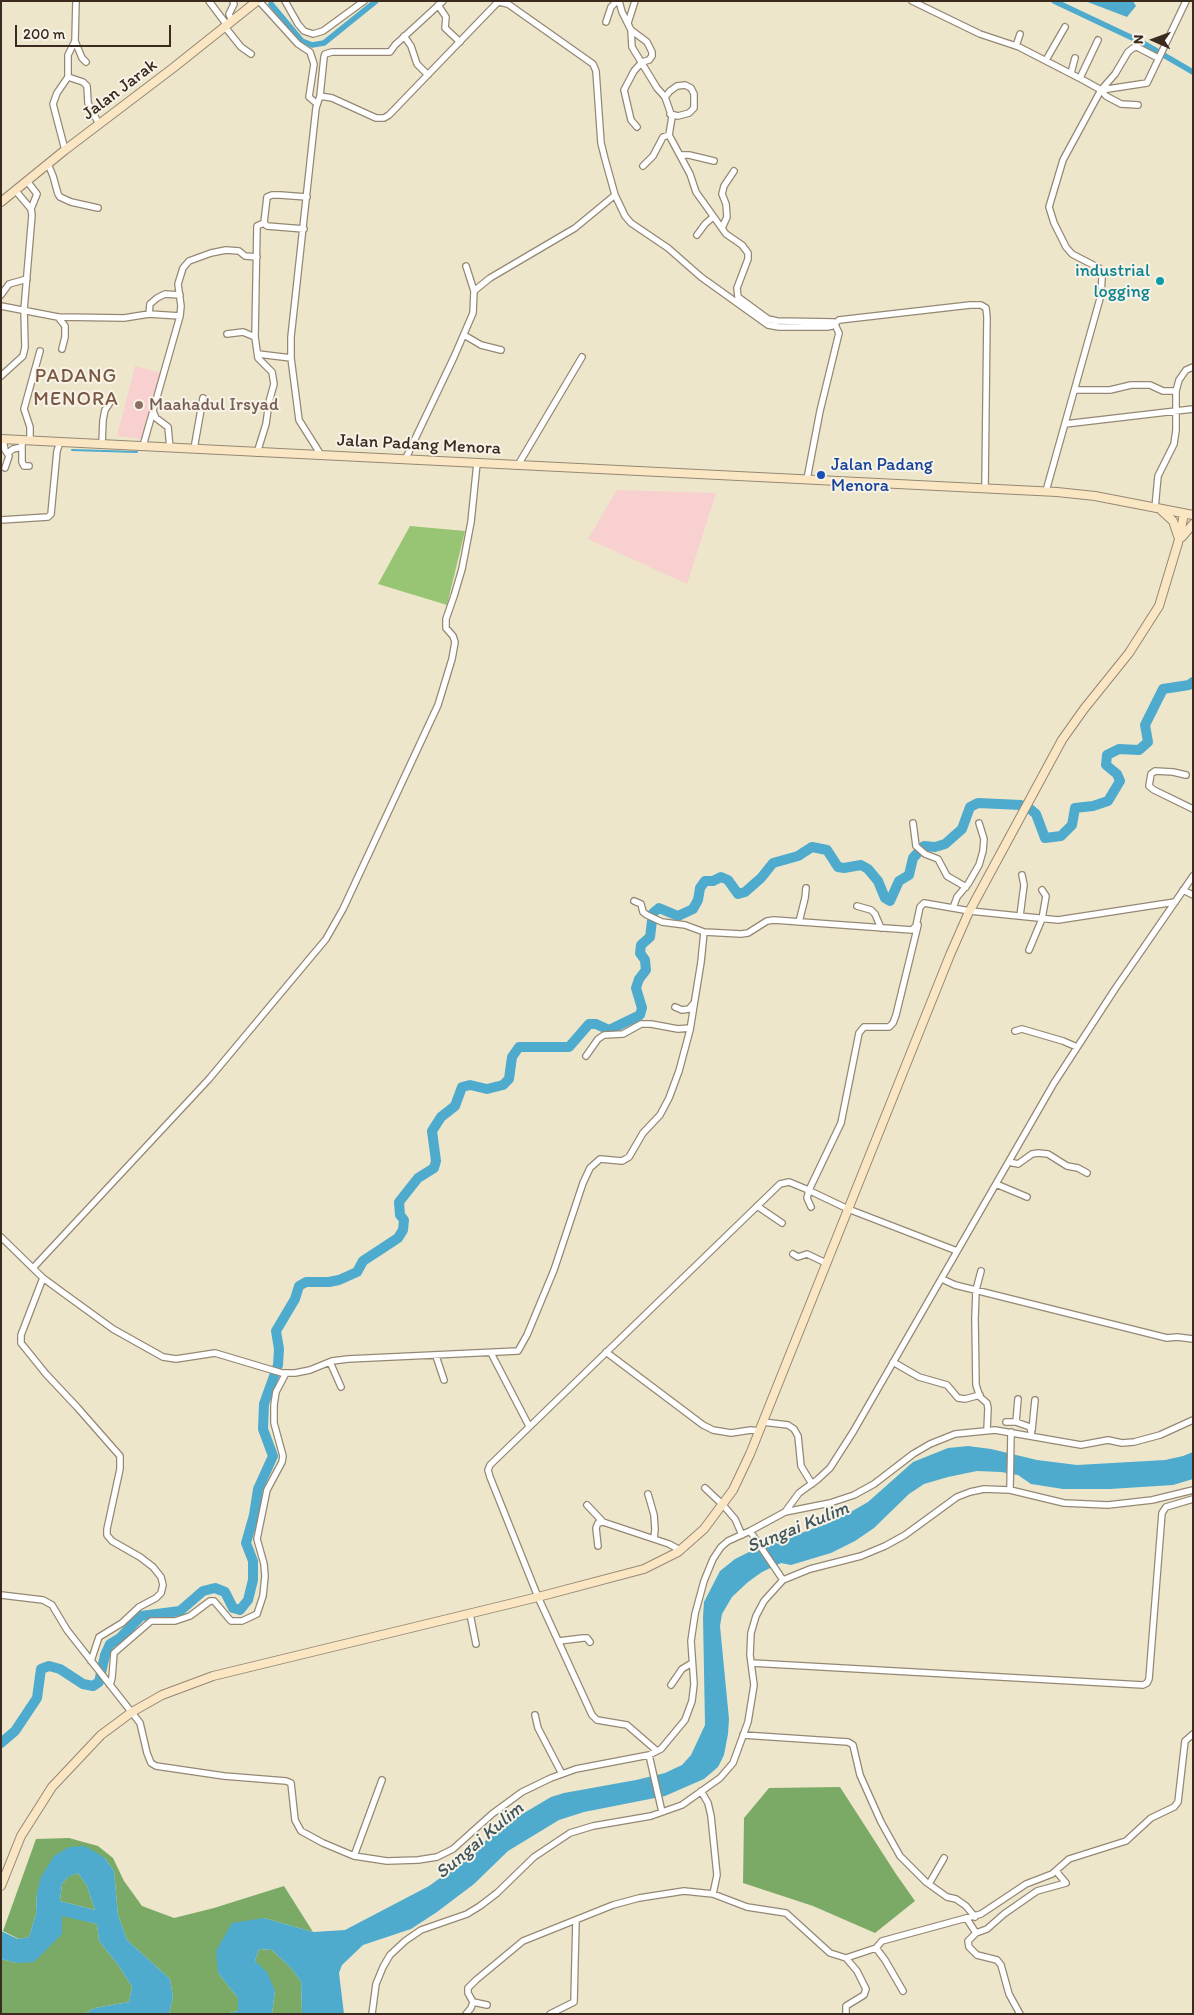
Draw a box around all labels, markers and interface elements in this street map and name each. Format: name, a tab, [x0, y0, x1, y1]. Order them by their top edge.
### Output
scale bar	[18, 15, 174, 47]
north arrow	[1129, 15, 1179, 65]
text: 200 m	[23, 25, 65, 43]
text: N	[1130, 34, 1147, 44]
street label: Jalan Jarak	[78, 55, 162, 125]
place label: industrial logging	[1075, 260, 1150, 302]
marker: industrial logging	[1154, 275, 1166, 287]
district label: PADANG MENORA	[32, 365, 120, 412]
place label: Maahadul Irsyad	[149, 394, 279, 416]
marker: Maahadul Irsyad	[133, 399, 145, 411]
street label: Jalan Padang Menora	[336, 430, 502, 460]
place label: Jalan Padang Menora	[831, 454, 933, 496]
marker: Jalan Padang Menora	[815, 469, 827, 481]
water label: Sungai Kulim	[744, 1497, 852, 1559]
water label: Sungai Kulim	[431, 1798, 529, 1884]

